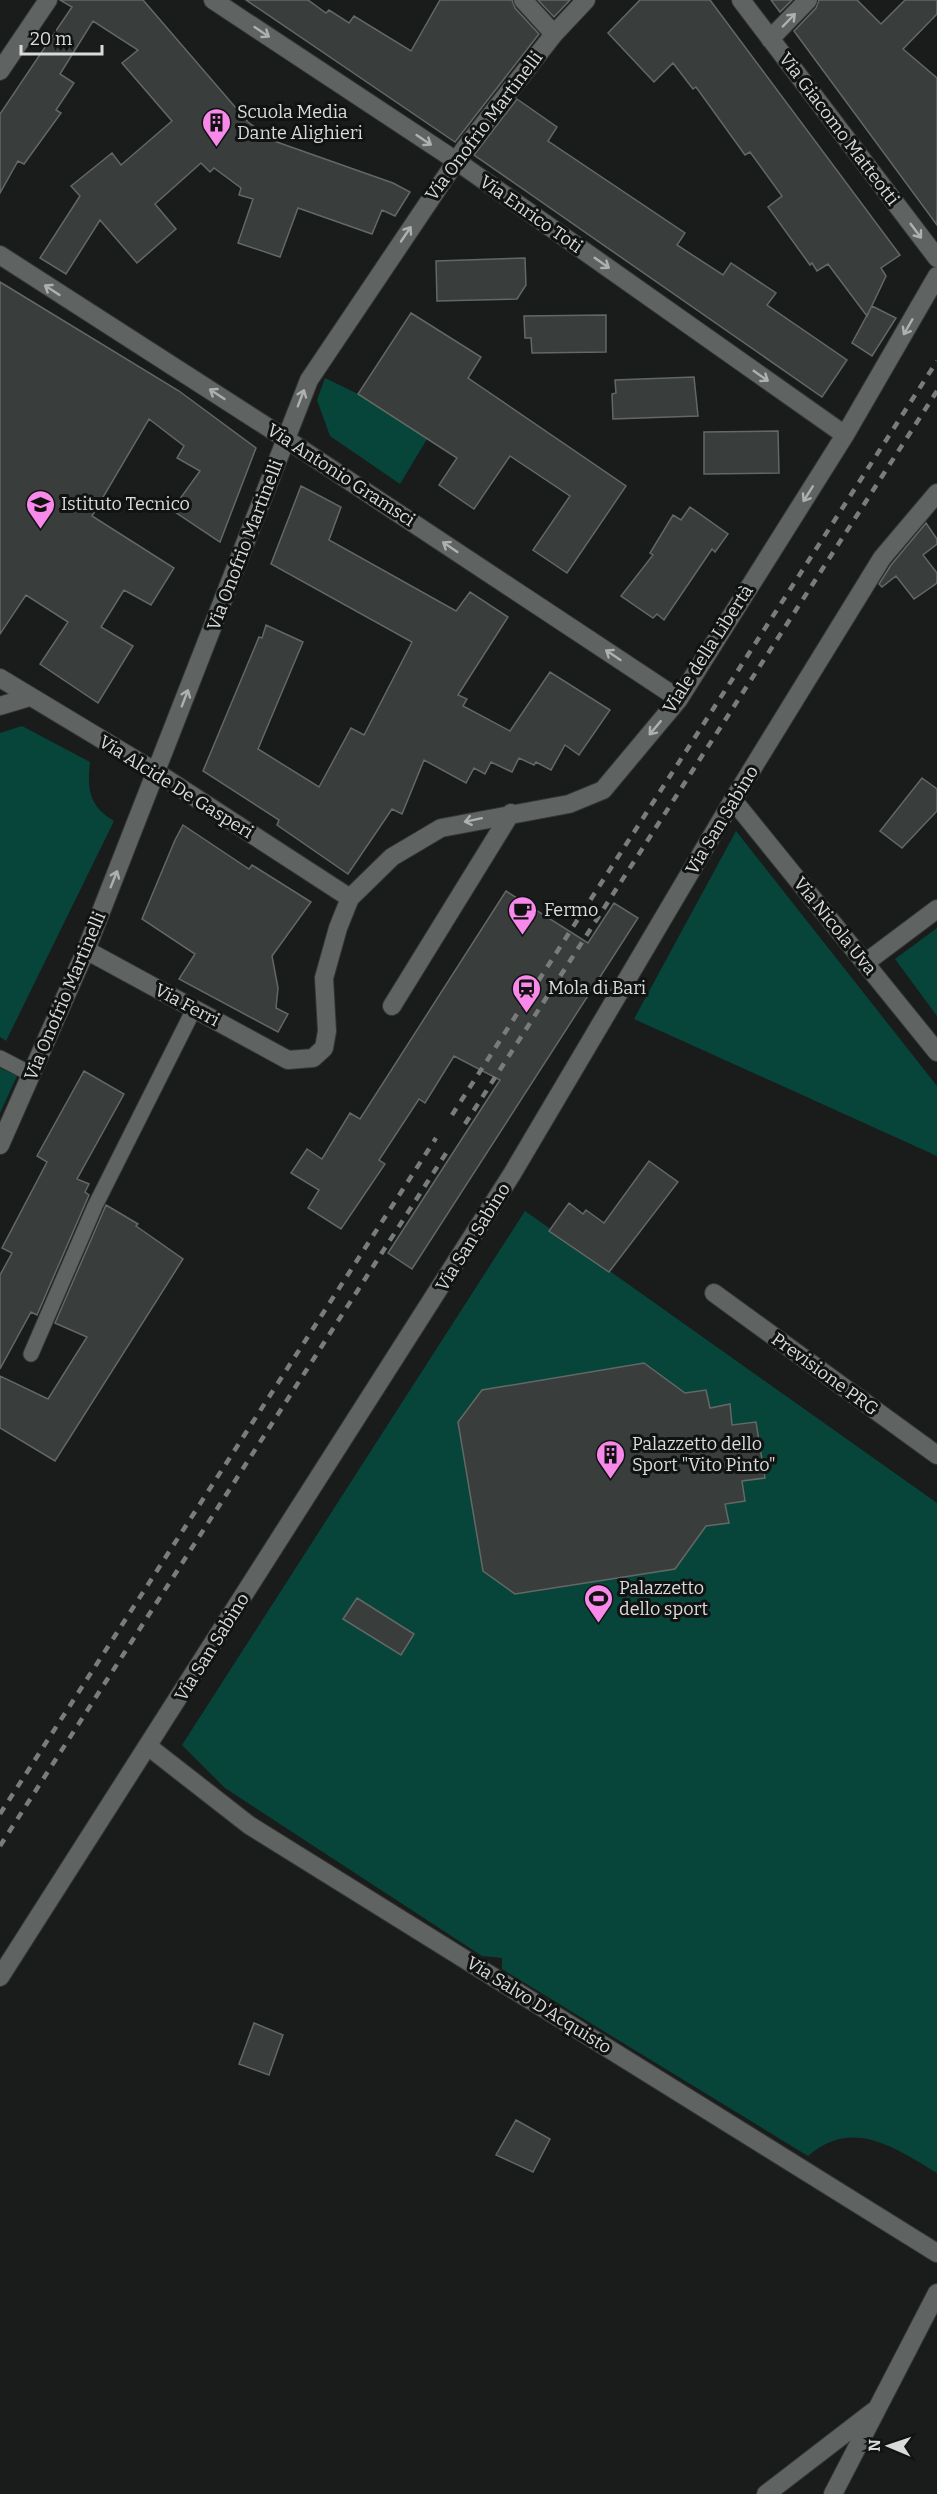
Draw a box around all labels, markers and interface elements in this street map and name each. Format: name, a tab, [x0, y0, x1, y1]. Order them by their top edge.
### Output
one-way arrow	[782, 12, 796, 27]
scale bar	[21, 18, 102, 56]
one-way arrow	[253, 27, 270, 39]
text: 20 m	[30, 28, 72, 50]
street label: Via Onofrio Martinelli	[421, 47, 547, 205]
street label: Via Giacomo Matteotti	[774, 48, 904, 210]
place label: Scuola Media Dante Alighieri	[237, 101, 363, 144]
building icon: Scuola Media Dante Alighieri	[200, 106, 232, 148]
one-way arrow	[416, 134, 432, 146]
street label: Via Enrico Toti	[475, 170, 587, 258]
one-way arrow	[910, 222, 922, 238]
one-way arrow	[400, 226, 412, 243]
one-way arrow	[593, 257, 609, 270]
one-way arrow	[44, 283, 61, 296]
one-way arrow	[901, 318, 913, 335]
one-way arrow	[752, 370, 769, 382]
one-way arrow	[209, 388, 226, 400]
one-way arrow	[297, 390, 308, 408]
street label: Via Antonio Gramsci	[263, 419, 419, 531]
street label: Via Onofrio Martinelli	[202, 457, 288, 633]
one-way arrow	[801, 485, 813, 502]
school or university icon: Istituto Tecnico	[24, 488, 56, 530]
place label: Istituto Tecnico	[61, 493, 190, 515]
one-way arrow	[442, 541, 459, 553]
street label: Viale della Libertà	[658, 581, 758, 717]
one-way arrow	[605, 649, 621, 661]
one-way arrow	[180, 689, 191, 707]
one-way arrow	[648, 720, 662, 735]
street label: Via Alcide De Gasperi	[95, 731, 257, 843]
street label: Via San Sabino	[681, 762, 763, 878]
one-way arrow	[463, 815, 482, 827]
one-way arrow	[109, 870, 120, 889]
street label: Via Nicola Uva	[789, 873, 881, 979]
cafe icon: Fermo	[507, 894, 539, 936]
place label: Fermo	[544, 899, 598, 921]
street label: Via Onofrio Martinelli	[20, 908, 110, 1084]
station icon: Mola di Bari	[511, 972, 543, 1014]
place label: Mola di Bari	[548, 977, 646, 999]
street label: Via Ferri	[151, 979, 223, 1031]
street label: Via San Sabino	[431, 1179, 515, 1295]
street label: Previsione PRG	[767, 1328, 883, 1420]
place label: Palazzetto dello Sport "Vito Pinto"	[632, 1433, 776, 1476]
building icon: Palazzetto dello Sport "Vito Pinto"	[595, 1438, 627, 1480]
place label: Palazzetto dello sport	[619, 1577, 708, 1620]
sports icon: Palazzetto dello sport	[582, 1582, 614, 1624]
street label: Via San Sabino	[170, 1589, 254, 1705]
street label: Via Salvo D'Acquisto	[462, 1951, 616, 2059]
north arrow	[859, 2416, 919, 2476]
text: N	[865, 2439, 884, 2452]

